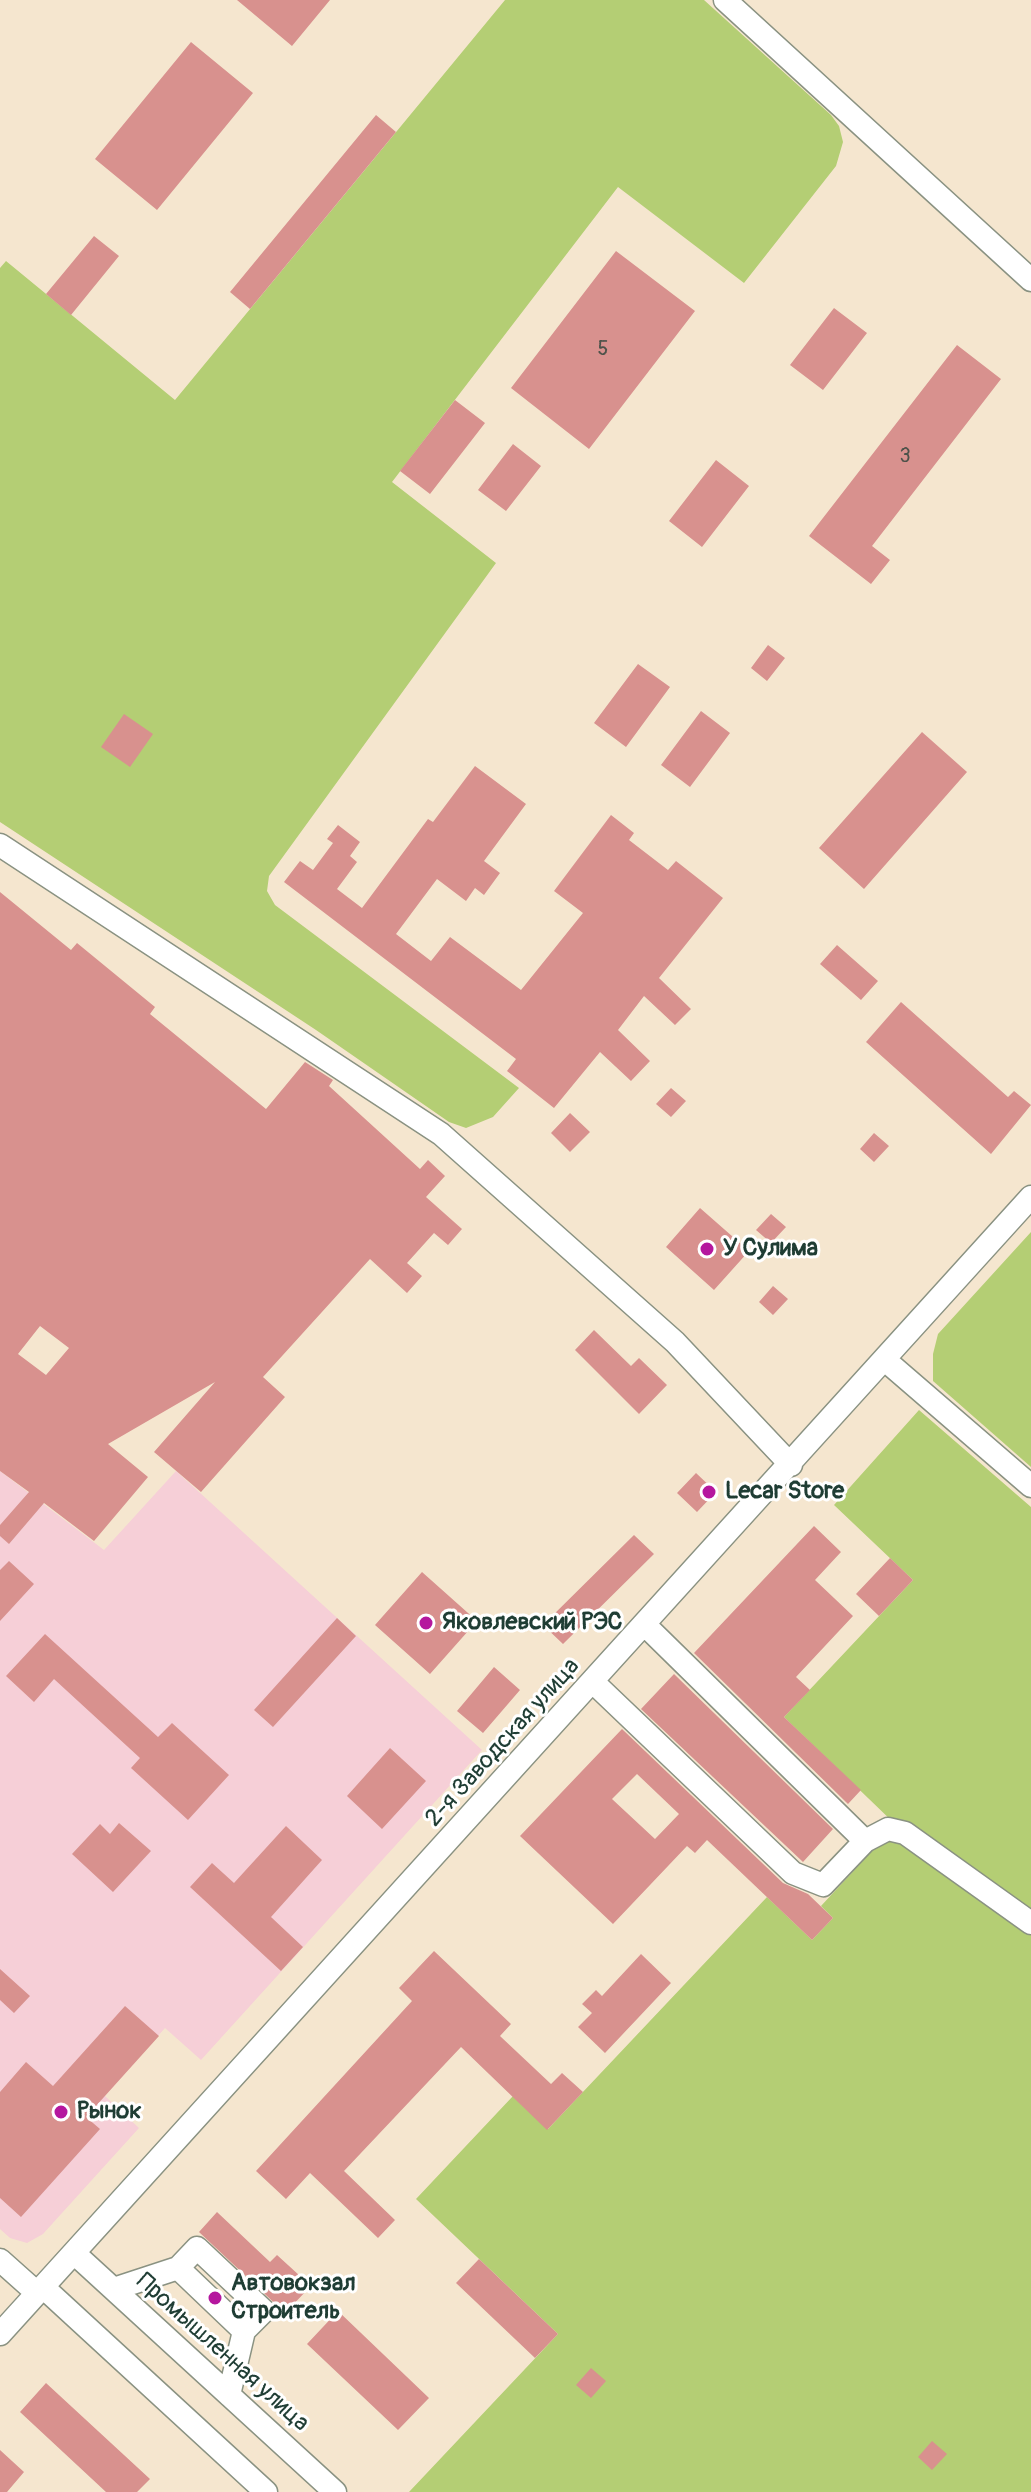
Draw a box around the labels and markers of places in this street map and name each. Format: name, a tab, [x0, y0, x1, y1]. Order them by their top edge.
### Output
place label: У Сулима	[723, 1235, 818, 1263]
marker: У Сулима	[698, 1240, 716, 1258]
place label: Lecar Store	[725, 1478, 844, 1506]
marker: Lecar Store	[700, 1483, 718, 1501]
place label: Яковлевский РЭС	[442, 1609, 622, 1637]
marker: Яковлевский РЭС	[417, 1614, 435, 1632]
place label: Рынок	[77, 2098, 142, 2126]
marker: Рынок	[52, 2103, 70, 2121]
place label: Автовокзал Строитель	[231, 2270, 356, 2326]
marker: Автовокзал Строитель	[206, 2289, 224, 2307]

